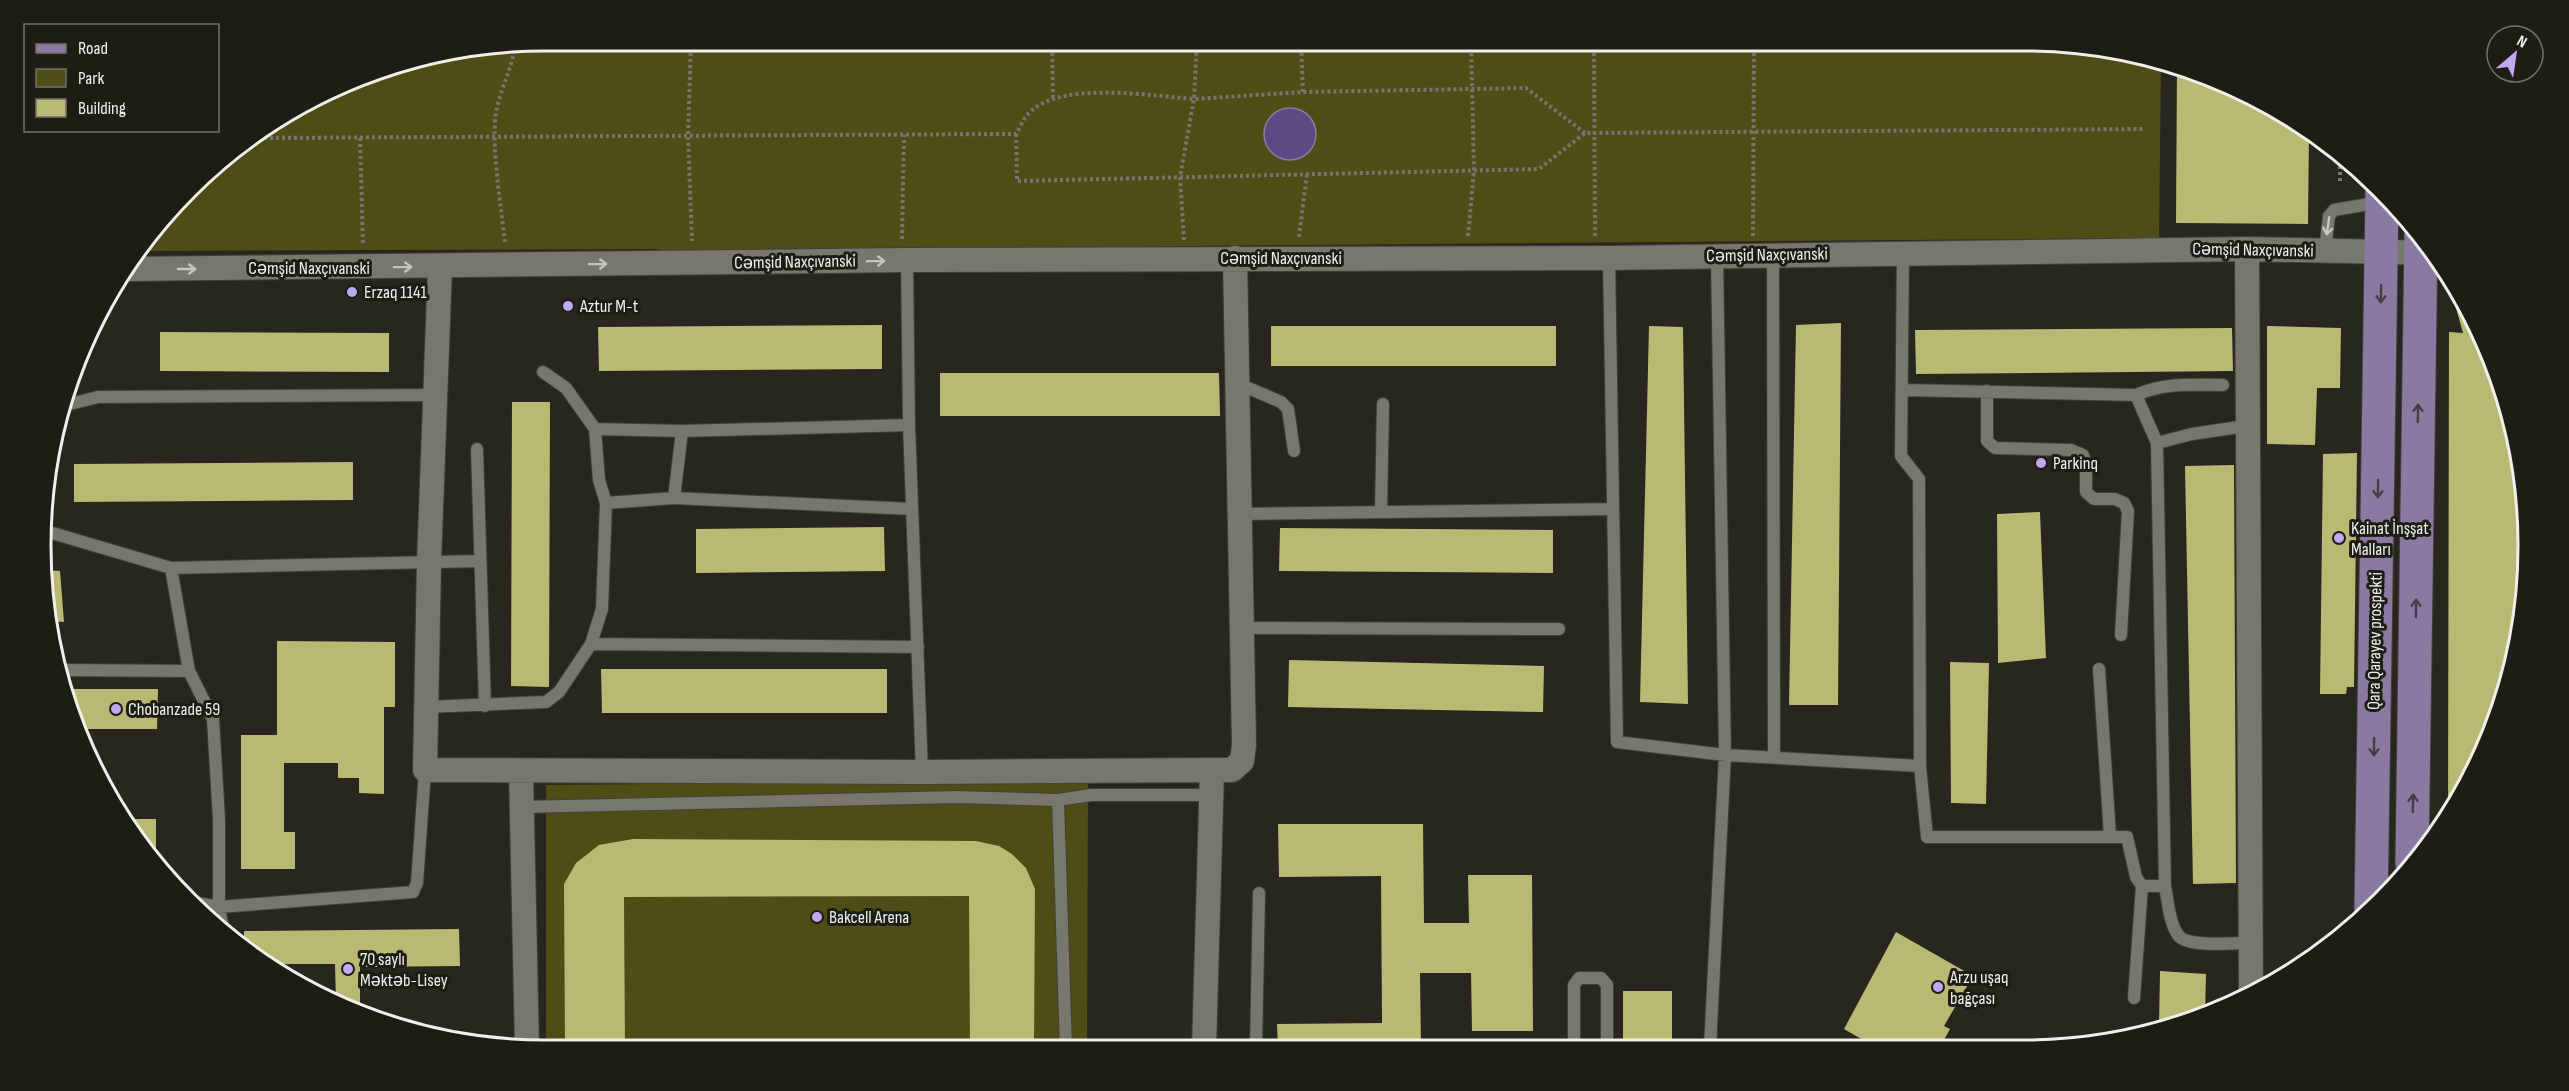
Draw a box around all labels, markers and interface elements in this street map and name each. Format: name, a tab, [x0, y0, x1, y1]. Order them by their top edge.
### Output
legend	[24, 24, 219, 132]
north arrow	[2485, 24, 2545, 84]
text: N	[2513, 32, 2530, 53]
text: Road	[78, 38, 108, 59]
text: Park	[78, 68, 104, 89]
text: Building	[78, 98, 126, 119]
one-way arrow	[2322, 216, 2333, 236]
street label: Cəmşid Naxçıvanski	[2192, 238, 2314, 262]
street label: Cəmşid Naxçıvanski	[1706, 243, 1828, 267]
street label: Cəmşid Naxçıvanski	[1220, 248, 1342, 269]
street label: Cəmşid Naxçıvanski	[734, 250, 856, 274]
one-way arrow	[866, 255, 886, 267]
street label: Cəmşid Naxçıvanski	[248, 258, 370, 279]
one-way arrow	[587, 259, 607, 270]
one-way arrow	[392, 261, 412, 273]
one-way arrow	[176, 263, 196, 274]
place label: Erzaq 1141	[364, 282, 428, 303]
one-way arrow	[2375, 283, 2387, 303]
marker: Erzaq 1141	[345, 285, 359, 299]
place label: Aztur M-t	[579, 296, 639, 317]
marker: Aztur M-t	[561, 299, 575, 313]
one-way arrow	[2412, 404, 2424, 424]
place label: Parkinq	[2053, 453, 2098, 474]
marker: Parkinq	[2034, 456, 2048, 470]
one-way arrow	[2372, 478, 2384, 498]
place label: Kainat İnşşat Malları	[2351, 518, 2429, 560]
marker: Kainat İnşşat Malları	[2332, 531, 2346, 545]
street label: Qara Qarayev prospekti	[2363, 572, 2387, 710]
one-way arrow	[2410, 599, 2421, 619]
place label: Chobanzade 59	[128, 699, 220, 720]
marker: Chobanzade 59	[109, 702, 123, 716]
one-way arrow	[2368, 736, 2380, 756]
one-way arrow	[2407, 794, 2419, 814]
place label: Bakcell Arena	[829, 907, 909, 928]
marker: Bakcell Arena	[810, 910, 824, 924]
place label: 70 saylı Məktəb-Lisey	[360, 949, 448, 991]
marker: 70 saylı Məktəb-Lisey	[341, 962, 355, 976]
place label: Arzu uşaq bağçası	[1949, 967, 2008, 1009]
marker: Arzu uşaq bağçası	[1931, 980, 1945, 994]

